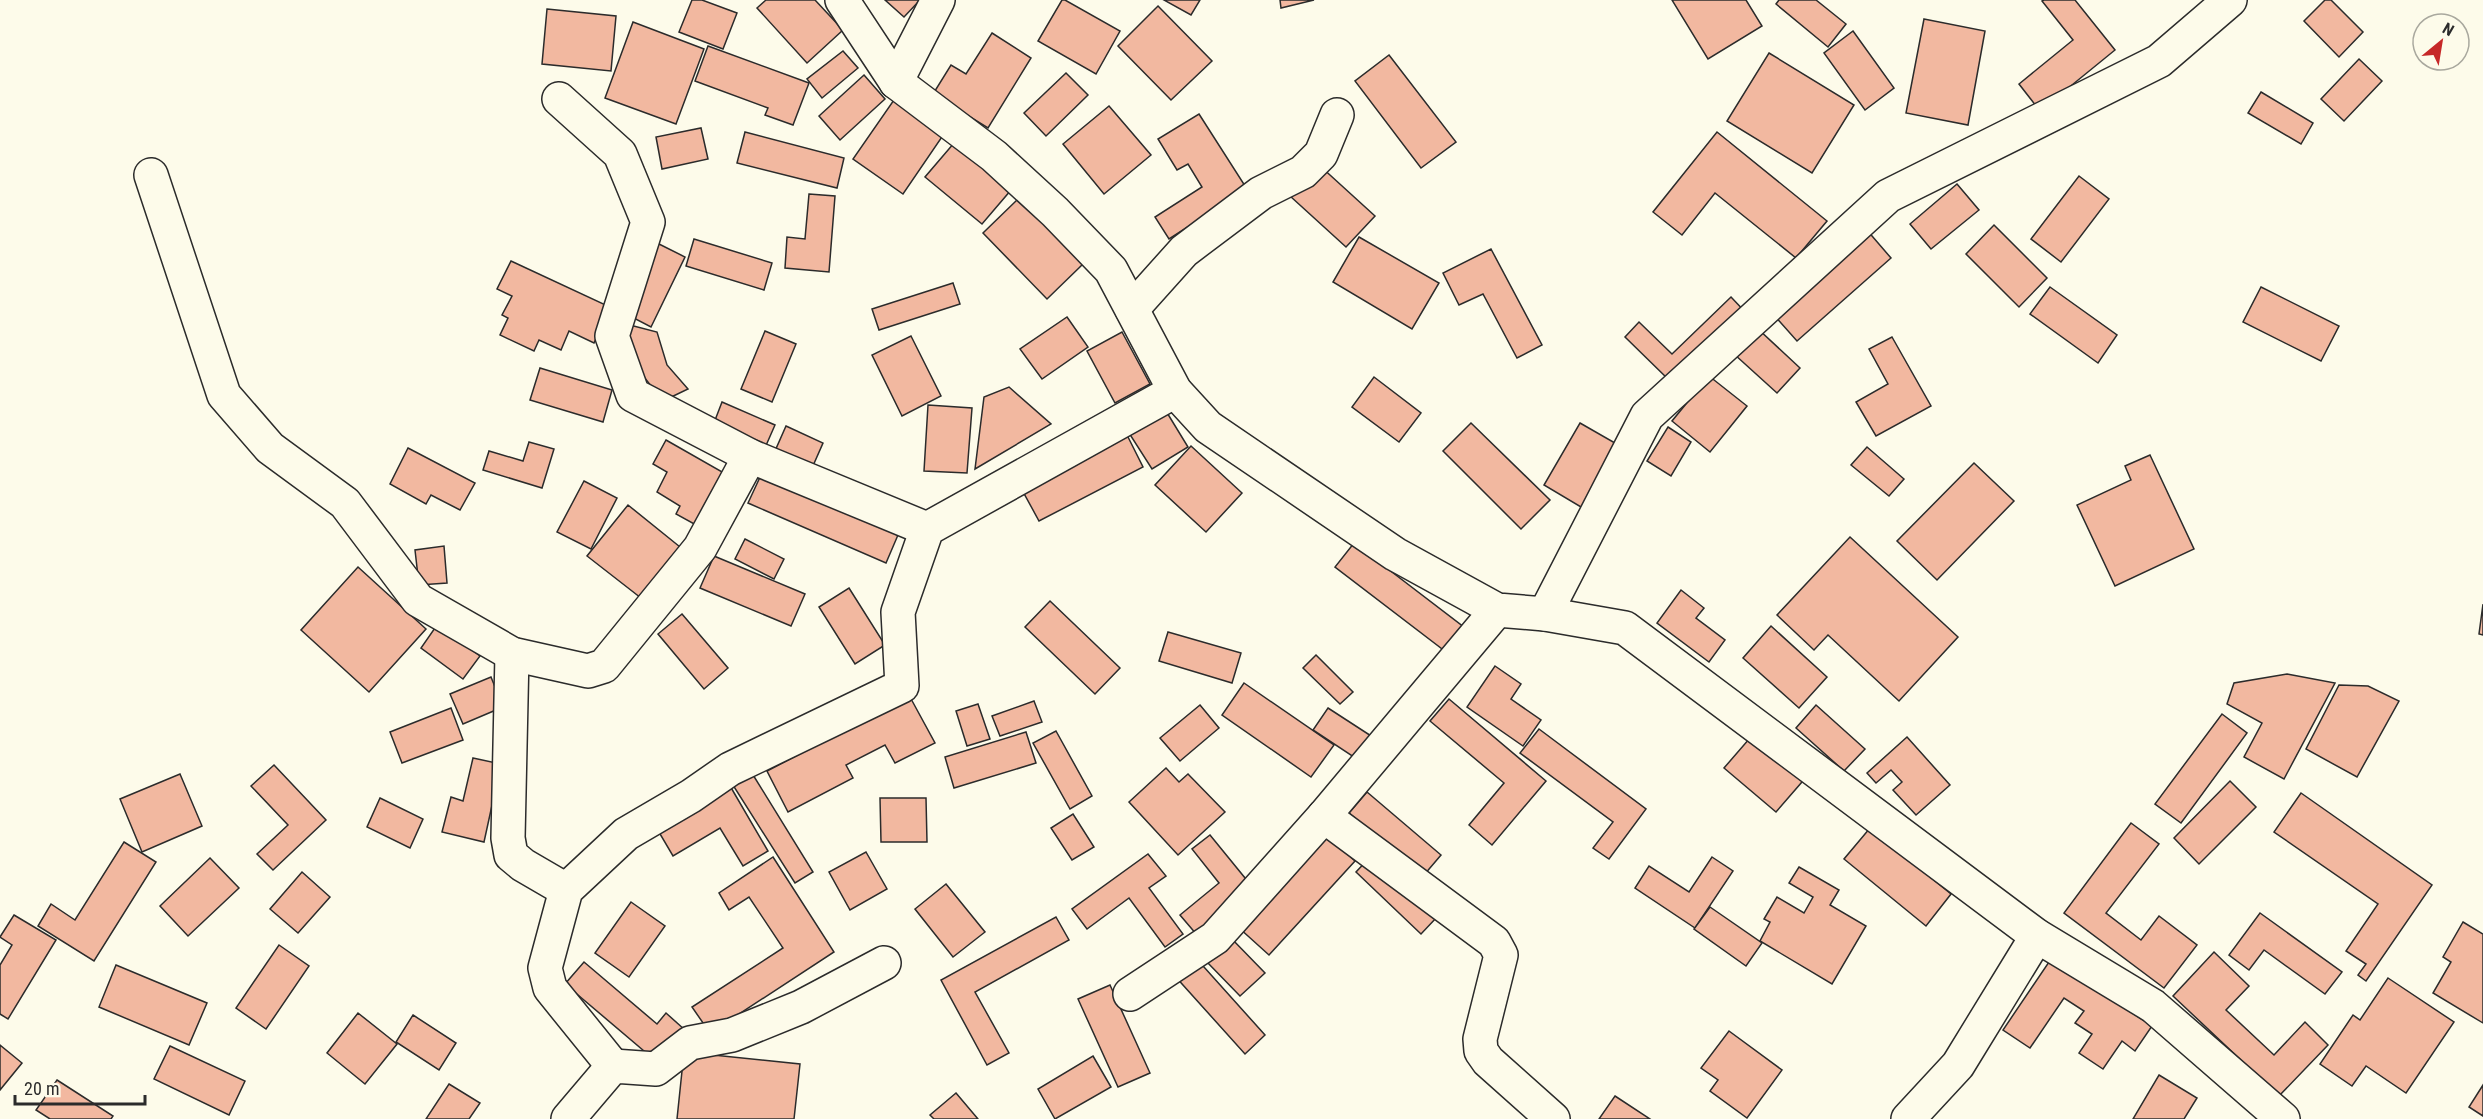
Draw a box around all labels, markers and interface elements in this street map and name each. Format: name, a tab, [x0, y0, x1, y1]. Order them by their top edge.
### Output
north arrow	[2411, 12, 2471, 72]
text: N	[2439, 19, 2457, 40]
scale bar	[15, 1068, 146, 1106]
text: 20 m	[24, 1078, 59, 1099]

